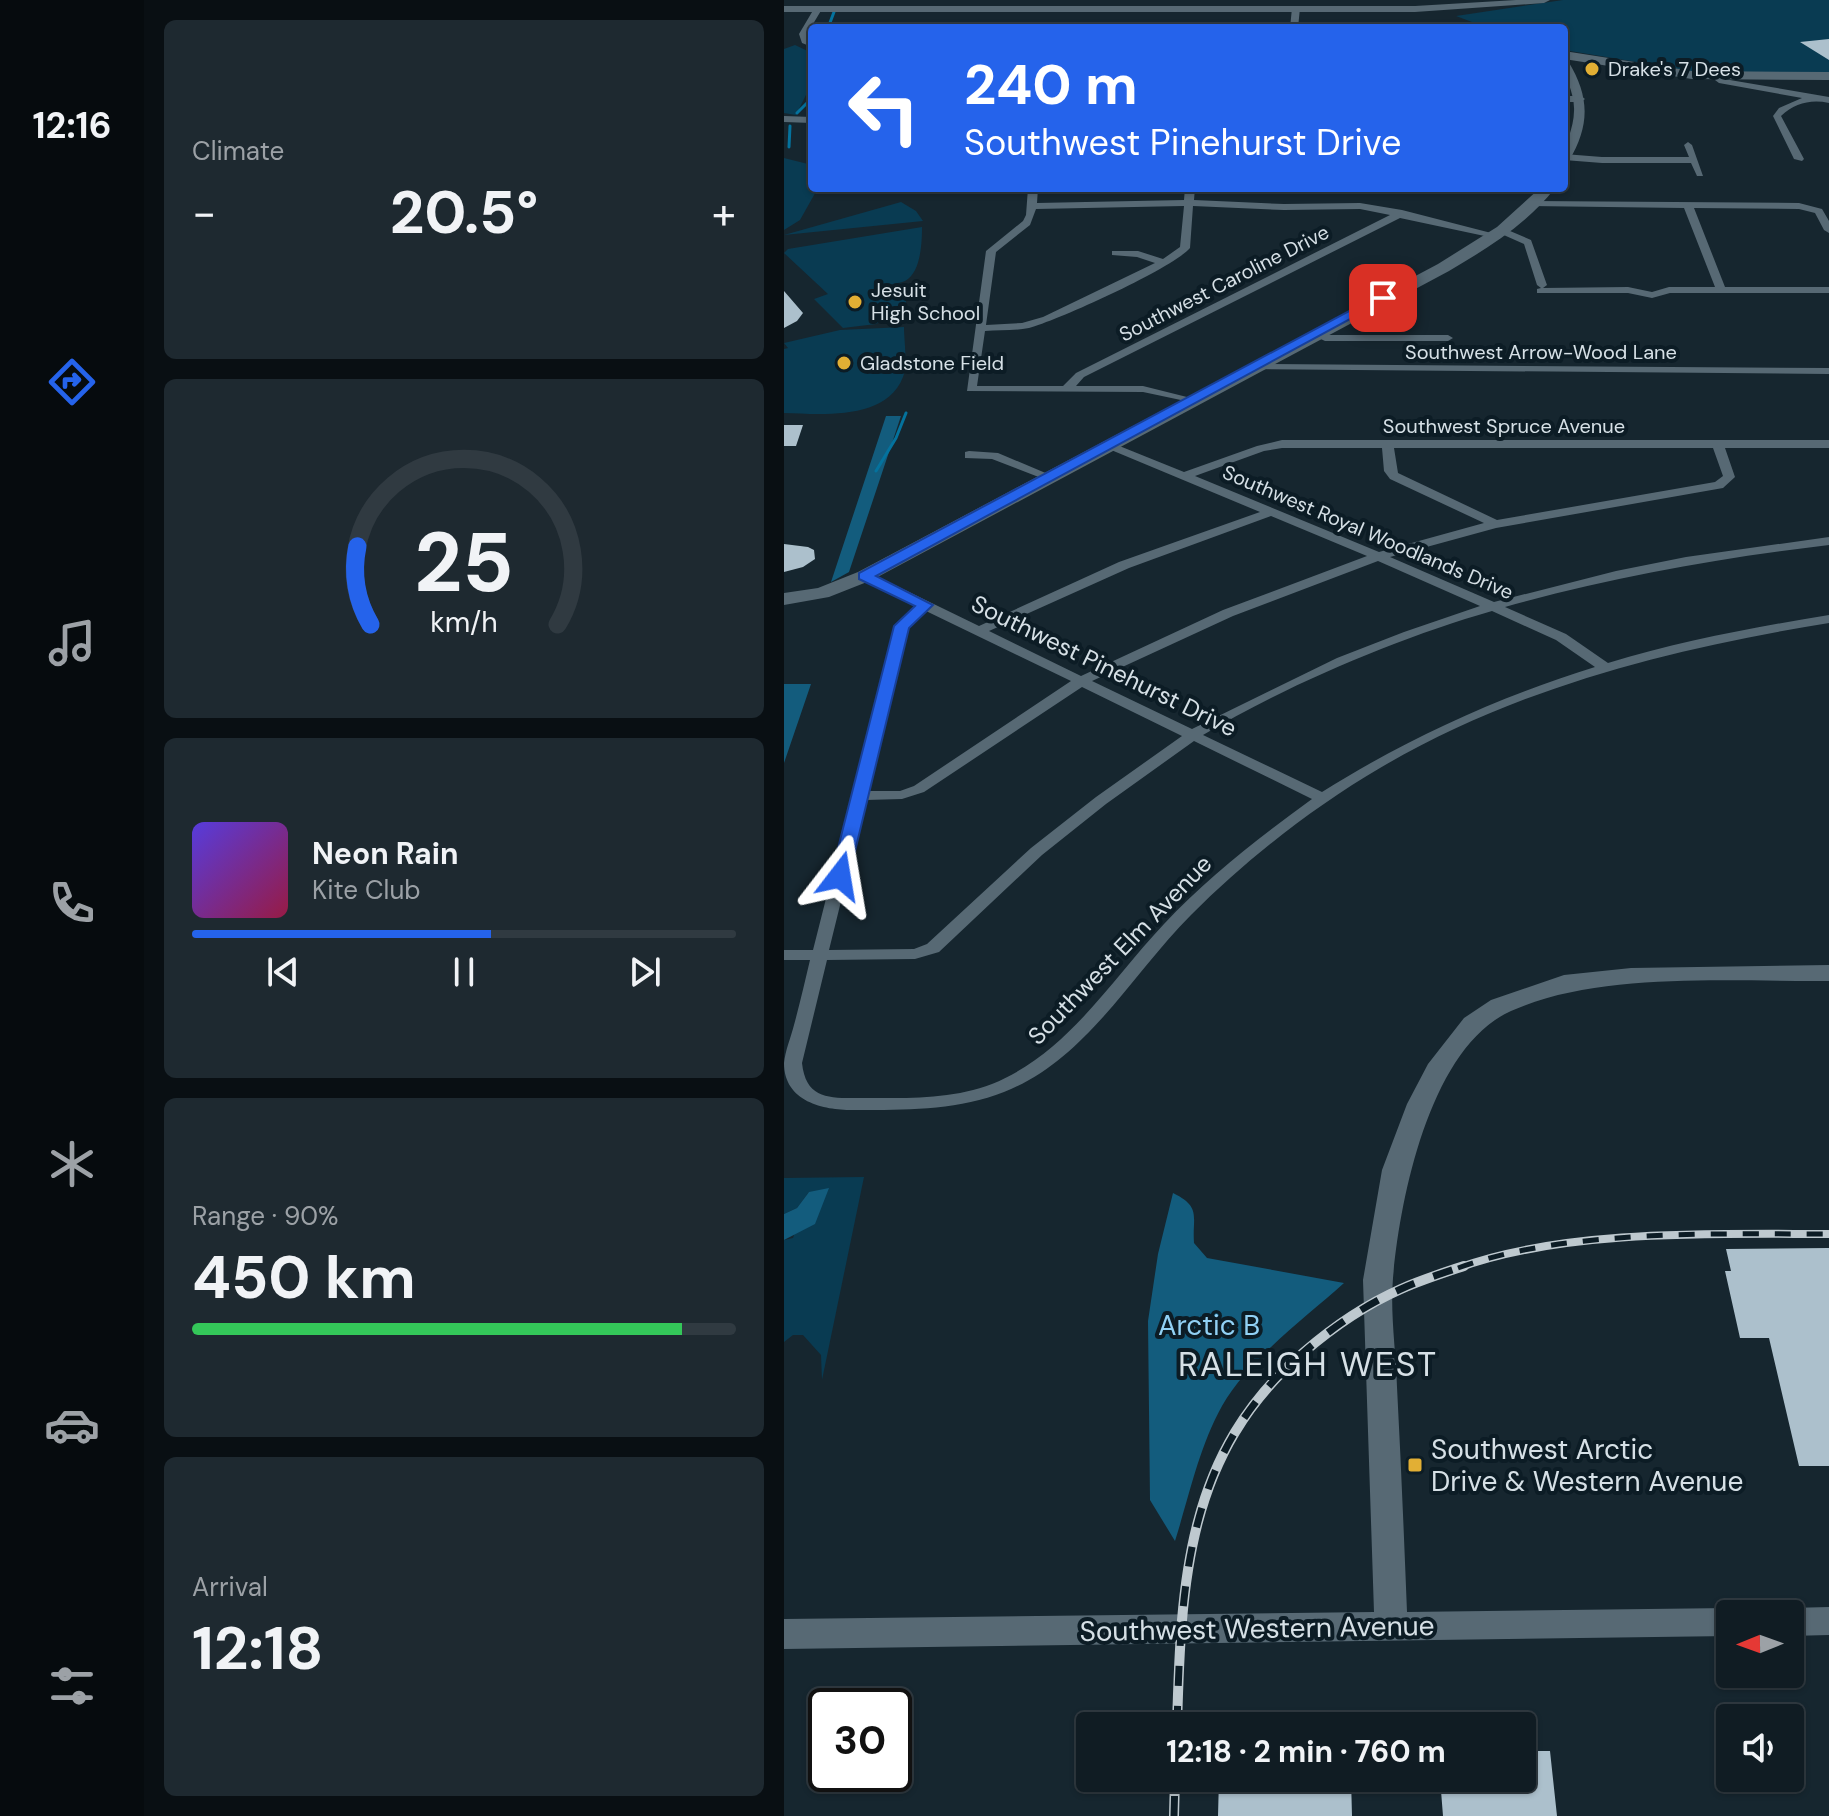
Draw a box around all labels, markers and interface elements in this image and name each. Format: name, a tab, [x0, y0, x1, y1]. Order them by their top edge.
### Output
text: 240 m	[964, 48, 1138, 121]
icon: left	[832, 56, 936, 160]
place label: Drake's 7 Dees	[1608, 56, 1741, 82]
marker: Drake's 7 Dees	[1583, 60, 1601, 78]
text: 12:16	[33, 102, 111, 149]
text: Southwest Pinehurst Drive	[964, 119, 1401, 166]
text: Climate	[192, 134, 284, 168]
text: 20.5°	[390, 173, 538, 252]
text: −	[192, 184, 216, 242]
text: +	[712, 184, 736, 242]
street label: Southwest Caroline Drive	[1115, 219, 1333, 347]
pin	[1349, 264, 1417, 332]
icon: arrive	[1361, 276, 1405, 320]
place label: Jesuit High School	[871, 277, 980, 326]
marker: Jesuit High School	[846, 293, 864, 311]
street label: Southwest Arrow-Wood Lane	[1405, 339, 1677, 365]
place label: Gladstone Field	[860, 350, 1004, 376]
icon: directions	[44, 354, 100, 410]
marker: Gladstone Field	[835, 354, 853, 372]
street label: Southwest Spruce Avenue	[1383, 413, 1625, 439]
street label: Southwest Royal Woodlands Drive	[1219, 459, 1517, 605]
text: 25	[414, 507, 514, 616]
street label: Southwest Pinehurst Drive	[966, 588, 1242, 743]
text: km/h	[430, 604, 498, 641]
icon: music	[44, 615, 100, 671]
text: Neon Rain	[312, 834, 458, 873]
position arrow	[798, 834, 882, 918]
street label: Southwest Elm Avenue	[1021, 848, 1218, 1051]
text: Kite Club	[312, 873, 421, 907]
icon: phone	[44, 875, 100, 931]
icon: previous	[261, 950, 305, 994]
icon: pause	[442, 950, 486, 994]
icon: next	[623, 950, 667, 994]
icon: climate	[44, 1136, 100, 1192]
text: Range · 90%	[192, 1199, 338, 1233]
text: 450 km	[192, 1238, 416, 1317]
park label: Arctic B	[1158, 1307, 1260, 1344]
district label: RALEIGH WEST	[1178, 1342, 1438, 1387]
icon: car	[44, 1397, 100, 1453]
place label: Southwest Arctic Drive & Western Avenue	[1431, 1431, 1743, 1500]
marker: Southwest Arctic Drive & Western Avenue	[1406, 1456, 1424, 1474]
text: Arrival	[192, 1570, 268, 1604]
north arrow	[1716, 1600, 1804, 1688]
map controls	[1716, 1600, 1804, 1792]
street label: Southwest Western Avenue	[1079, 1607, 1435, 1650]
text: 12:18	[192, 1609, 324, 1688]
icon: filters	[44, 1658, 100, 1714]
speed limit sign: 30	[808, 1688, 912, 1792]
button: sound	[1716, 1704, 1804, 1792]
text: 12:18 · 2 min · 760 m	[1166, 1732, 1446, 1771]

